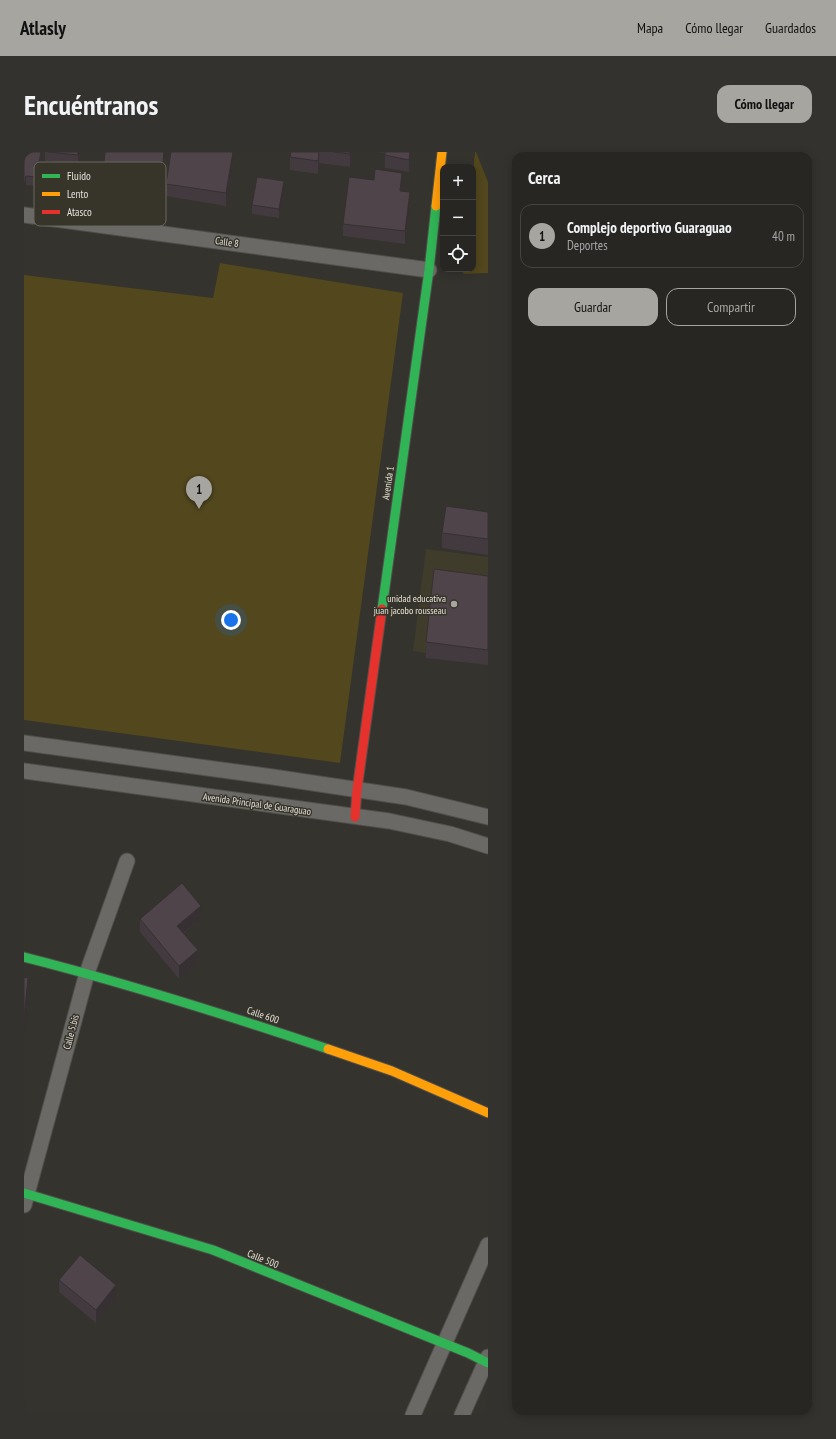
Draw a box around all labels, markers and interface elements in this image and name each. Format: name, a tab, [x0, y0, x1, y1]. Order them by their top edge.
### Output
text: Atlasly	[20, 16, 66, 40]
text: Mapa	[637, 19, 663, 37]
text: Cómo llegar	[685, 19, 743, 37]
text: Guardados	[765, 19, 816, 37]
button: Cómo llegar	[717, 85, 812, 123]
text: Encuéntranos	[24, 86, 158, 123]
legend	[34, 162, 166, 226]
map controls	[440, 164, 476, 272]
button: +	[440, 164, 476, 200]
text: Cerca	[528, 167, 561, 189]
text: Fluido	[67, 169, 91, 183]
text: Lento	[67, 187, 88, 201]
button: −	[440, 200, 476, 236]
text: Atasco	[67, 205, 92, 219]
text: Complejo deportivo Guaraguao	[567, 218, 732, 237]
text: 1	[539, 228, 545, 245]
text: 40 m	[772, 228, 795, 245]
street label: Calle 8	[214, 234, 240, 250]
button: locate	[440, 236, 476, 272]
text: Deportes	[567, 237, 608, 254]
button: Guardar	[528, 288, 658, 326]
button: Compartir	[666, 288, 796, 326]
street label: Avenida 1	[379, 465, 397, 501]
pin: 1	[186, 476, 212, 509]
place label: unidad educativa juan jacobo rousseau	[374, 592, 446, 617]
marker: unidad educativa juan jacobo rousseau	[449, 599, 459, 609]
your location	[221, 610, 241, 630]
street label: Avenida Principal de Guaraguao	[202, 790, 312, 818]
street label: Calle 600	[245, 1004, 281, 1027]
street label: Calle 5.bis	[60, 1013, 82, 1051]
street label: Calle 500	[245, 1247, 281, 1271]

